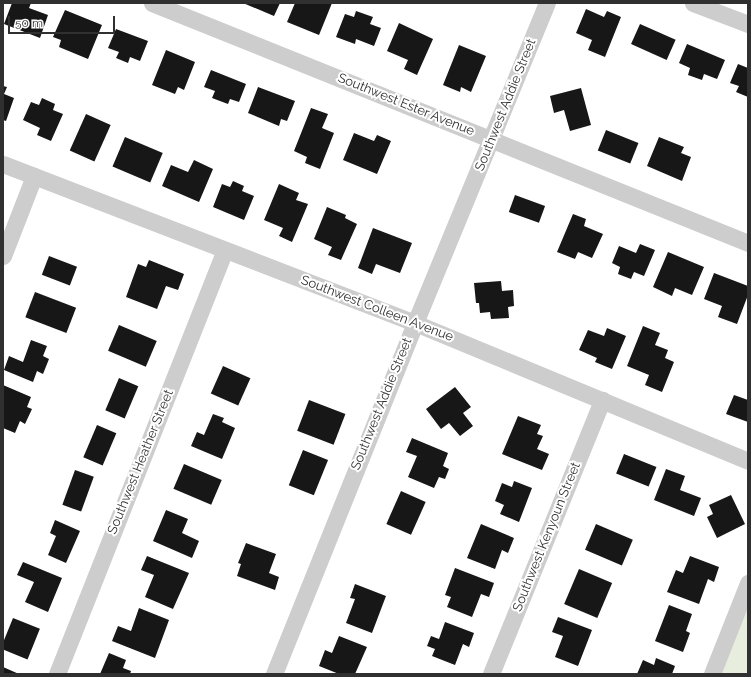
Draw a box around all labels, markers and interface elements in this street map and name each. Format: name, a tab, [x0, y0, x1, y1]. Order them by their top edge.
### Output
scale bar	[10, 8, 117, 34]
text: 50 m	[15, 16, 43, 30]
street label: Southwest Addie Street	[472, 36, 540, 174]
street label: Southwest Ester Avenue	[335, 70, 477, 140]
street label: Southwest Colleen Avenue	[298, 273, 456, 345]
street label: Southwest Addie Street	[348, 335, 416, 473]
street label: Southwest Heather Street	[105, 387, 177, 537]
street label: Southwest Kenyoun Street	[510, 460, 584, 614]

